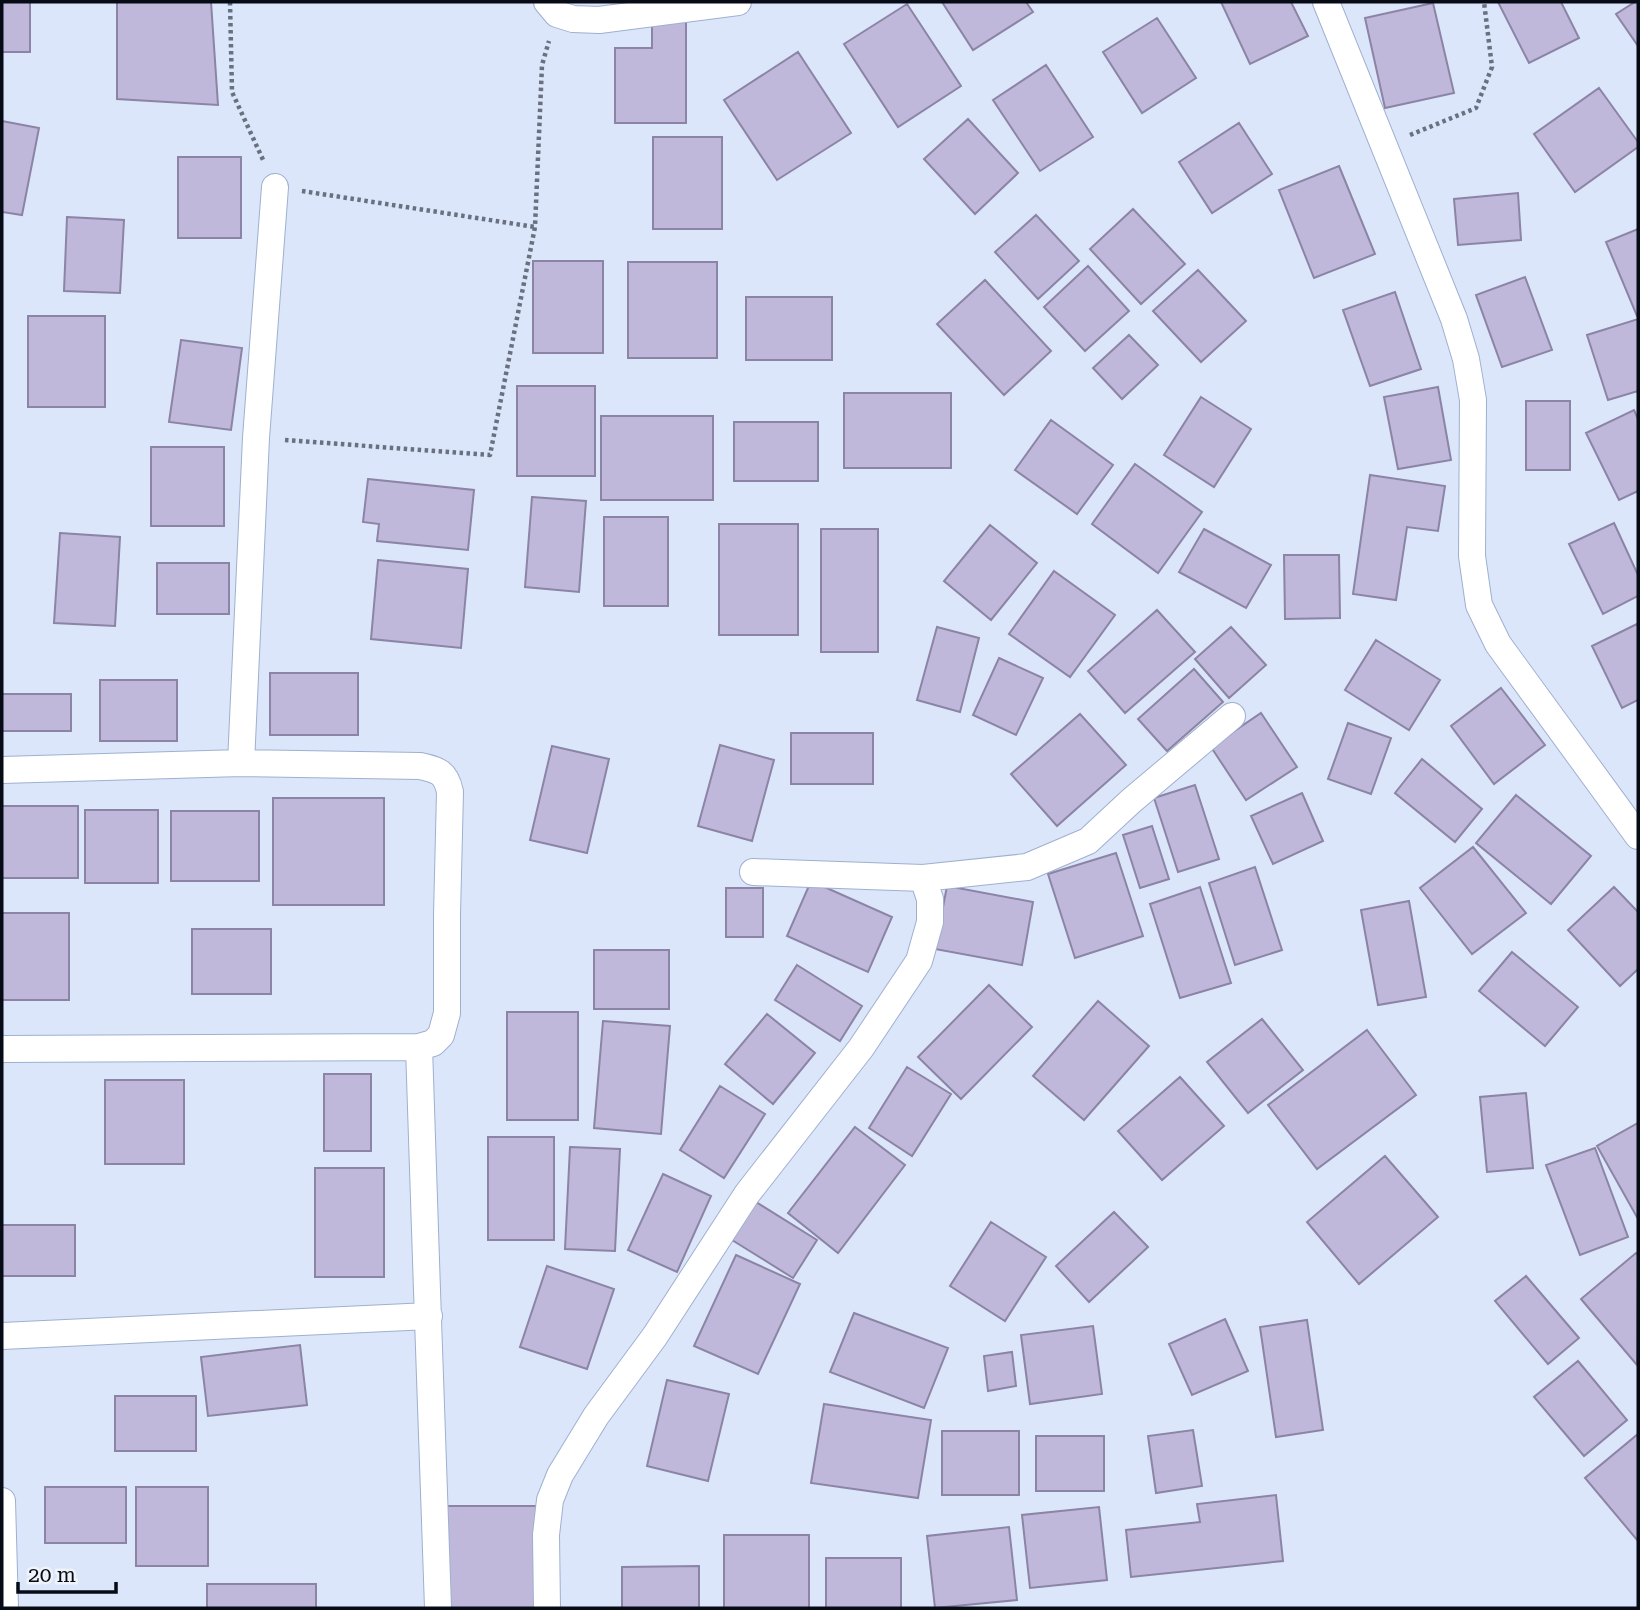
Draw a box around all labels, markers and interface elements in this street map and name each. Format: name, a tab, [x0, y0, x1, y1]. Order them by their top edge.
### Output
scale bar	[18, 1550, 116, 1594]
text: 20 m	[28, 1563, 76, 1587]

